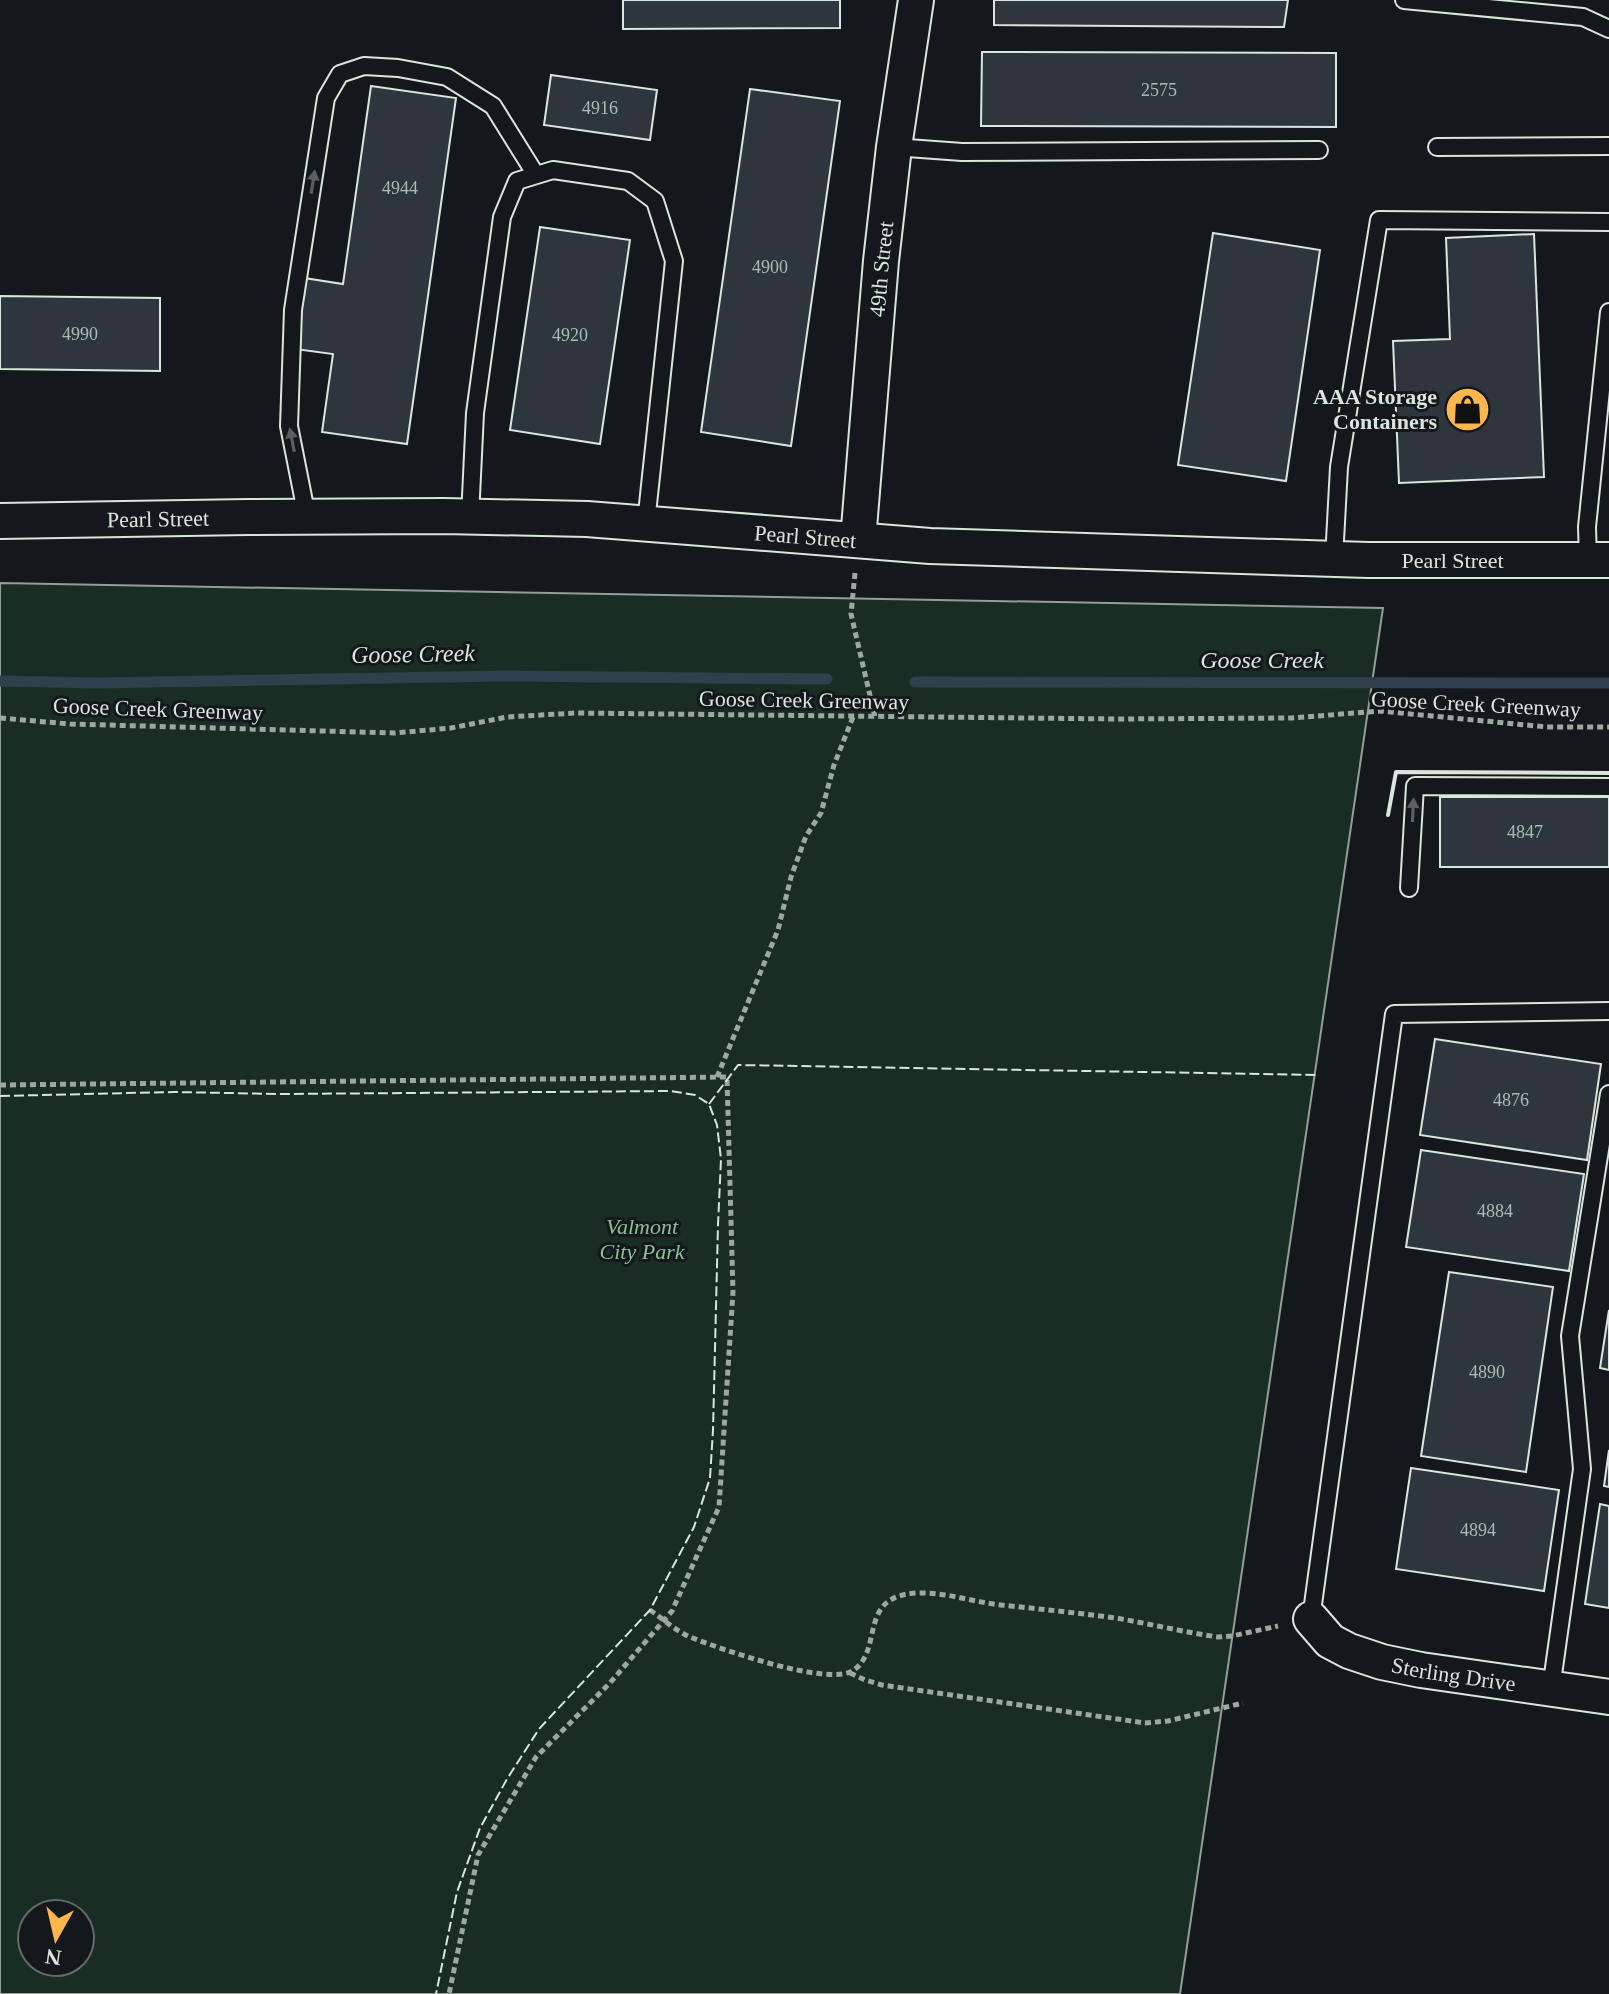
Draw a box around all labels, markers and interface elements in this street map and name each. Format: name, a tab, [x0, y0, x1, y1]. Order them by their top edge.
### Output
house number: 2575	[1141, 80, 1177, 100]
house number: 4916	[582, 98, 618, 118]
one-way arrow	[307, 169, 320, 194]
house number: 4944	[382, 178, 418, 198]
street label: 49th Street	[864, 220, 898, 318]
house number: 4900	[752, 257, 788, 277]
house number: 4990	[62, 324, 98, 344]
house number: 4920	[552, 325, 588, 345]
place label: AAA Storage Containers	[1313, 384, 1437, 434]
shop icon: AAA Storage Containers	[1444, 385, 1492, 433]
one-way arrow	[285, 427, 298, 452]
street label: Pearl Street	[107, 505, 209, 532]
street label: Pearl Street	[753, 520, 857, 553]
street label: Pearl Street	[1402, 548, 1504, 573]
water label: Goose Creek	[351, 640, 475, 668]
water label: Goose Creek	[1200, 647, 1324, 673]
street label: Goose Creek Greenway	[699, 686, 909, 714]
street label: Goose Creek Greenway	[1370, 686, 1582, 722]
street label: Goose Creek Greenway	[53, 693, 263, 725]
one-way arrow	[1407, 797, 1420, 822]
house number: 4847	[1507, 822, 1543, 842]
house number: 4876	[1493, 1090, 1529, 1110]
house number: 4884	[1477, 1201, 1513, 1221]
park label: Valmont City Park	[600, 1214, 686, 1264]
house number: 4890	[1469, 1362, 1505, 1382]
house number: 4894	[1460, 1520, 1496, 1540]
street label: Sterling Drive	[1389, 1652, 1517, 1696]
north arrow	[16, 1898, 96, 1978]
text: N	[44, 1944, 63, 1971]

